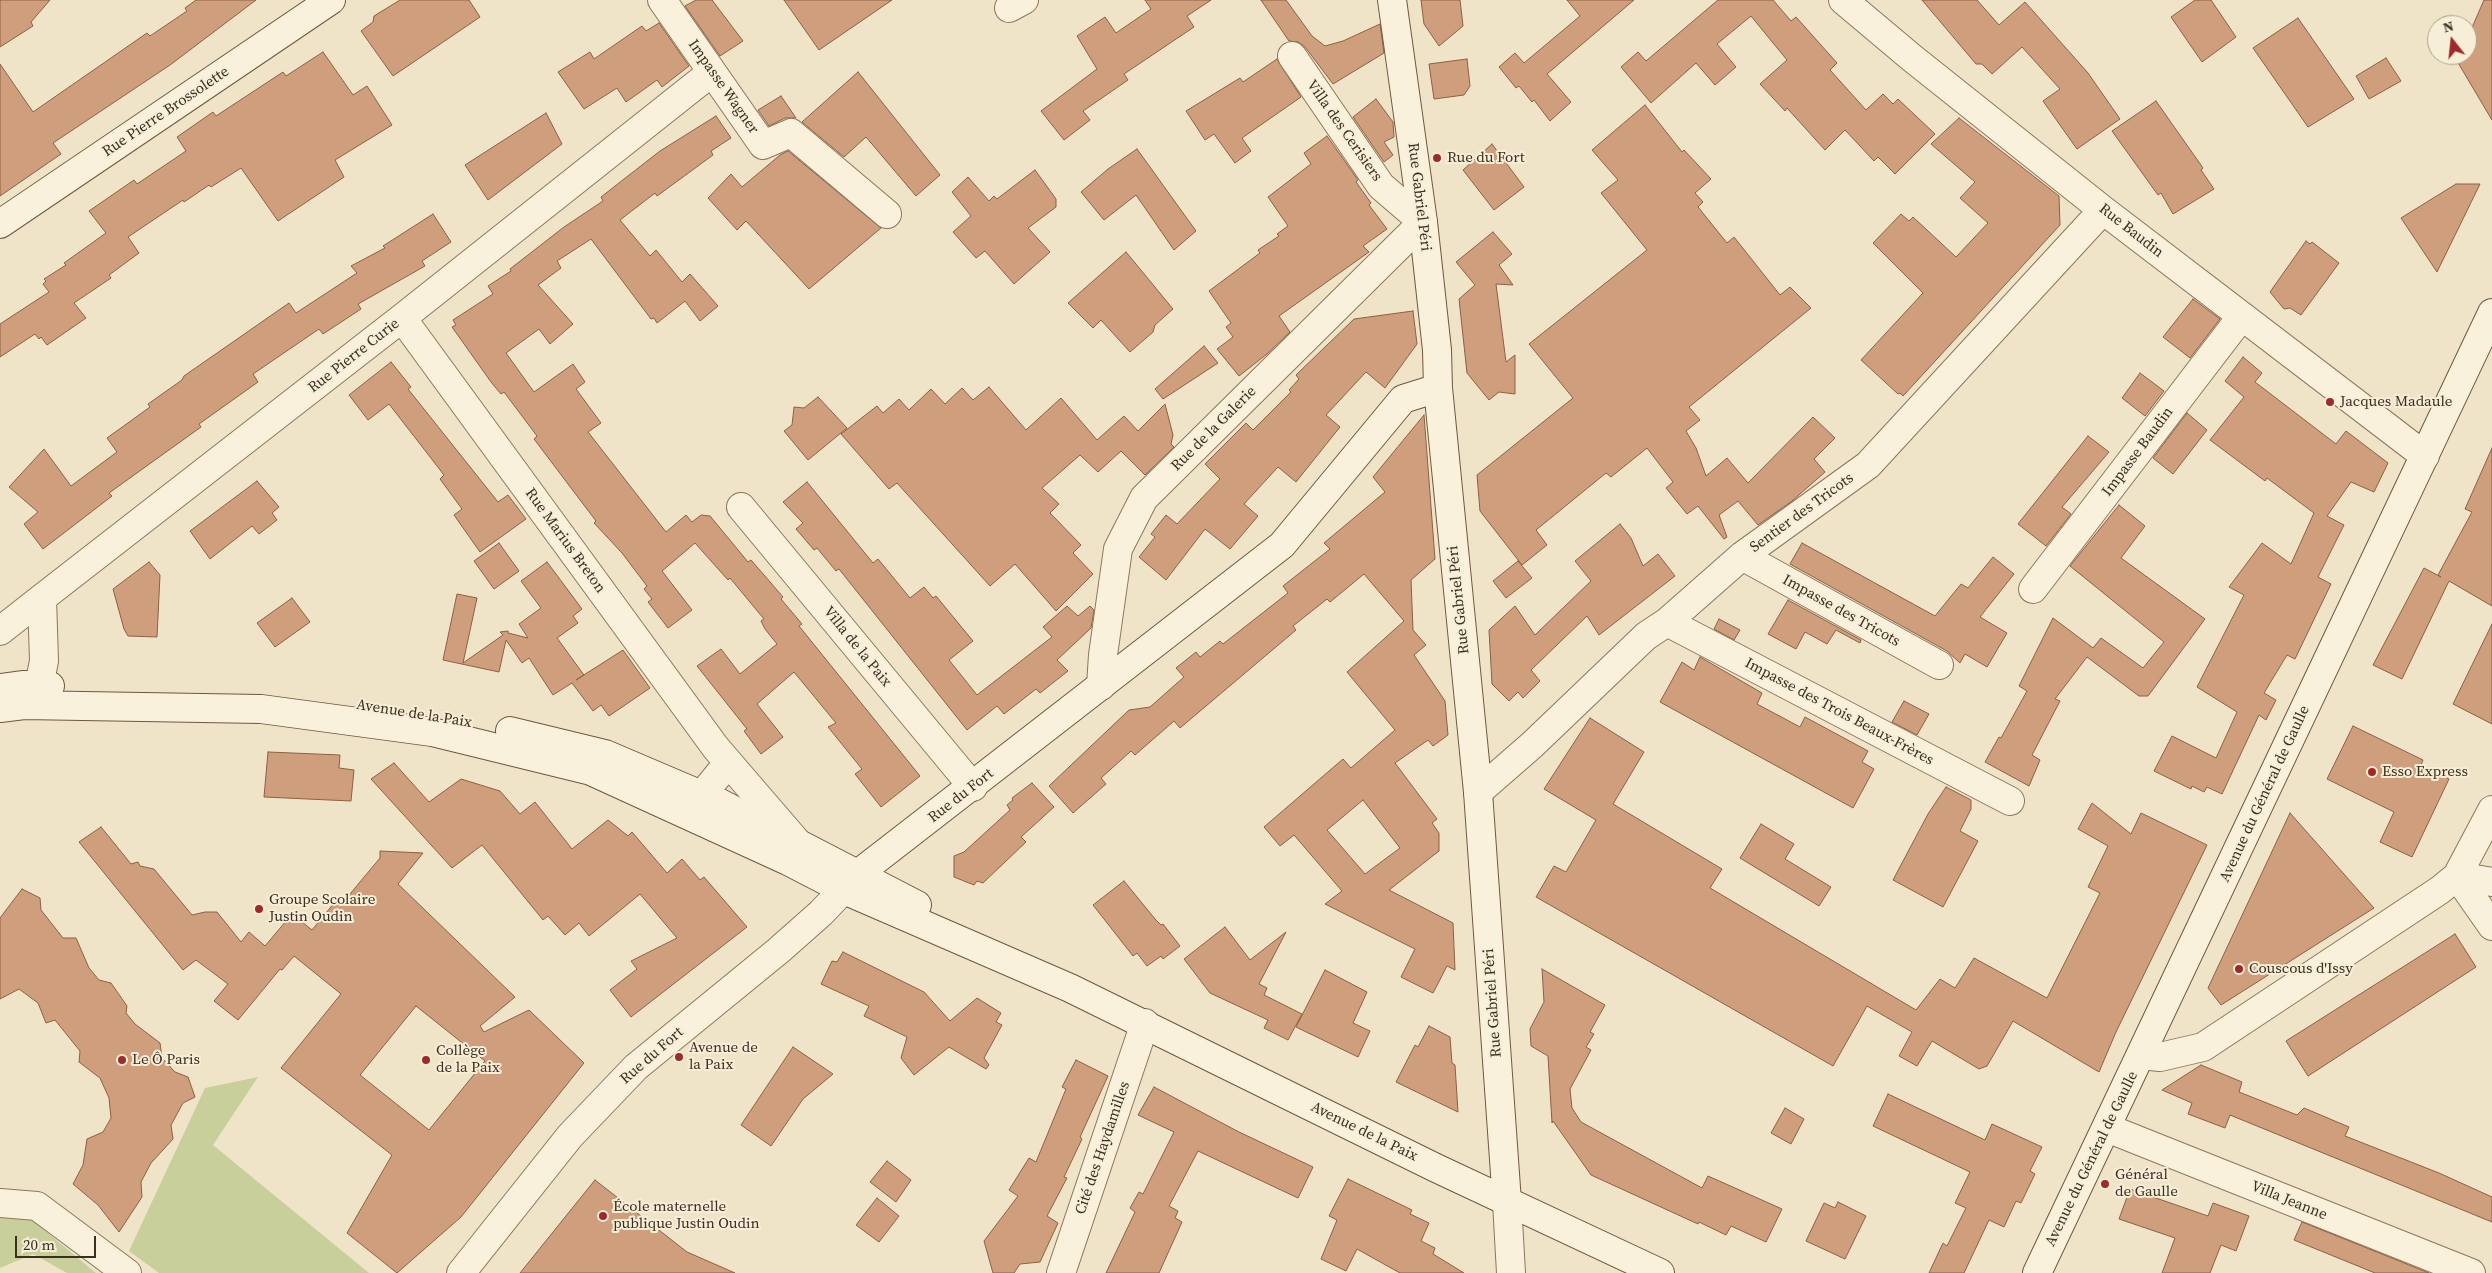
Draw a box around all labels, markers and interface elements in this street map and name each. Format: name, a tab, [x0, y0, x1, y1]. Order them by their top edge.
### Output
north arrow	[2427, 15, 2477, 65]
text: N	[2440, 16, 2456, 38]
street label: Impasse Wagner	[684, 36, 762, 138]
street label: Rue Pierre Brossolette	[99, 63, 233, 161]
street label: Villa des Cerisiers	[1302, 77, 1386, 185]
street label: Rue Gabriel Péri	[1403, 142, 1435, 252]
place label: Rue du Fort	[1447, 149, 1525, 167]
marker: Rue du Fort	[1431, 152, 1443, 164]
street label: Rue Baudin	[2095, 200, 2167, 262]
street label: Rue Pierre Curie	[305, 315, 403, 397]
street label: Rue de la Galerie	[1168, 383, 1260, 475]
place label: Jacques Madaule	[2340, 393, 2452, 411]
marker: Jacques Madaule	[2324, 396, 2336, 408]
street label: Impasse Baudin	[2099, 404, 2177, 500]
street label: Sentier des Tricots	[1747, 469, 1857, 557]
street label: Rue Marius Breton	[521, 485, 609, 597]
street label: Rue Gabriel Péri	[1444, 545, 1474, 655]
street label: Impasse des Tricots	[1779, 571, 1903, 651]
street label: Villa de la Paix	[819, 603, 895, 691]
street label: Impasse des Trois Beaux-Frères	[1742, 654, 1936, 770]
street label: Avenue de la Paix	[355, 696, 473, 732]
street label: Avenue du Général de Gaulle	[2216, 703, 2314, 885]
place label: Esso Express	[2382, 763, 2468, 781]
street label: Rue du Fort	[925, 765, 997, 827]
marker: Esso Express	[2366, 766, 2378, 778]
place label: Groupe Scolaire Justin Oudin	[269, 891, 375, 926]
marker: Groupe Scolaire Justin Oudin	[253, 903, 265, 915]
street label: Rue Gabriel Péri	[1480, 948, 1506, 1058]
place label: Couscous d'Issy	[2249, 960, 2353, 978]
marker: Couscous d'Issy	[2233, 963, 2245, 975]
street label: Rue du Fort	[617, 1024, 687, 1088]
place label: Avenue de la Paix	[689, 1039, 758, 1074]
place label: Collège de la Paix	[436, 1042, 500, 1077]
place label: Le Ô Paris	[132, 1051, 200, 1069]
marker: Avenue de la Paix	[673, 1051, 685, 1063]
marker: Le Ô Paris	[116, 1054, 128, 1066]
marker: Collège de la Paix	[420, 1054, 432, 1066]
street label: Avenue du Général de Gaulle	[2042, 1069, 2142, 1249]
street label: Cité des Haydamilles	[1072, 1079, 1134, 1217]
street label: Avenue de la Paix	[1308, 1098, 1420, 1166]
place label: Général de Gaulle	[2115, 1166, 2178, 1201]
marker: Général de Gaulle	[2099, 1178, 2111, 1190]
street label: Villa Jeanne	[2248, 1178, 2330, 1224]
place label: École maternelle publique Justin Oudin	[613, 1198, 759, 1233]
marker: École maternelle publique Justin Oudin	[597, 1210, 609, 1222]
scale bar	[18, 1226, 99, 1258]
text: 20 m	[23, 1234, 55, 1255]

